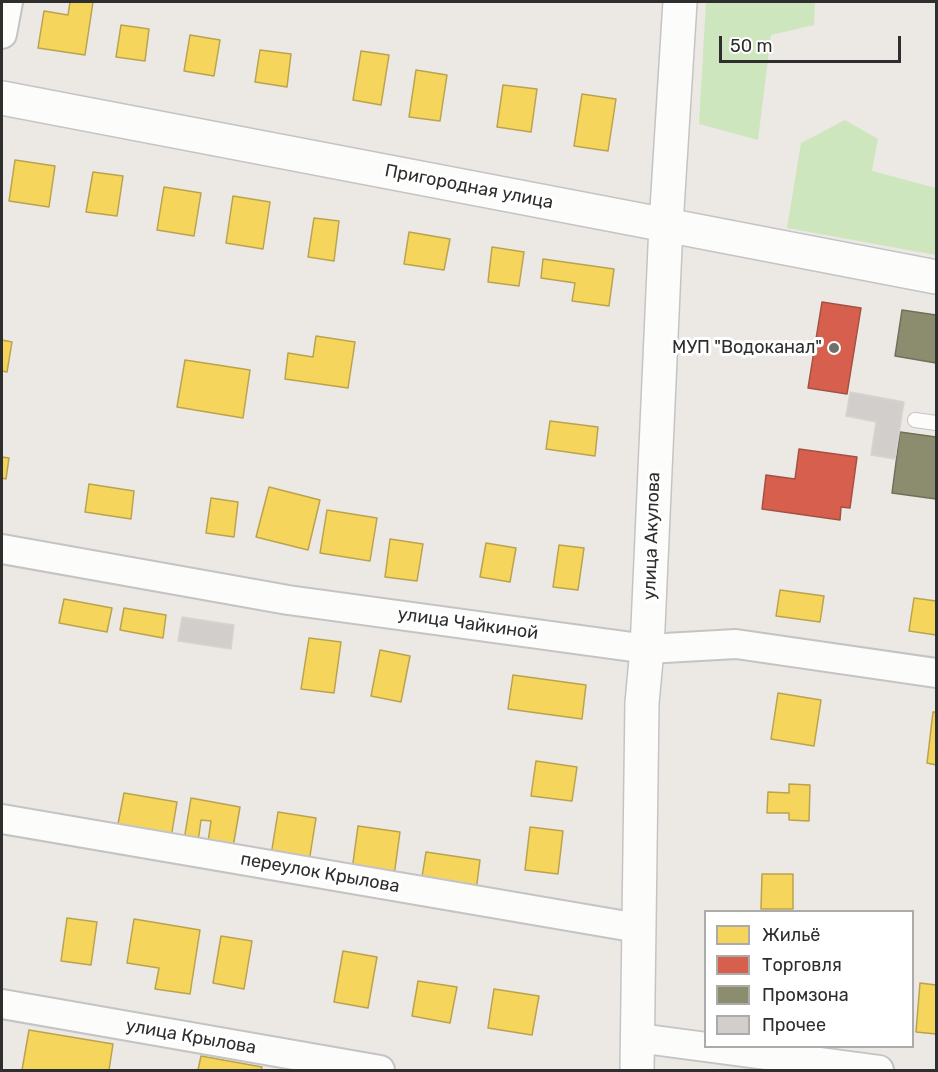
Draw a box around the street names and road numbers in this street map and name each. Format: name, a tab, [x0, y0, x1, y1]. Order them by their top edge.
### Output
street label: Пригородная улица	[383, 160, 555, 214]
street label: улица Акулова	[639, 472, 665, 600]
street label: улица Чайкиной	[396, 603, 540, 645]
street label: переулок Крылова	[239, 848, 401, 898]
street label: улица Крылова	[124, 1015, 258, 1059]

